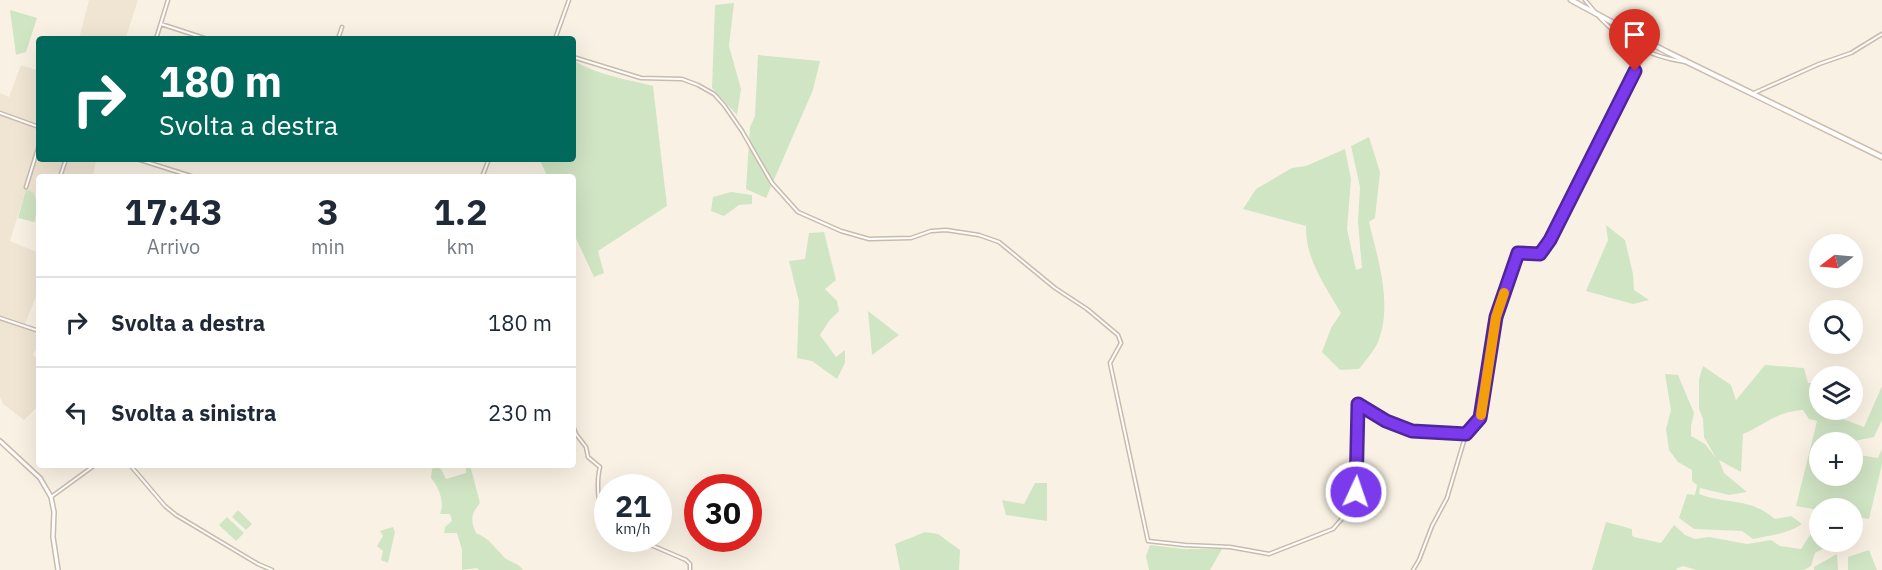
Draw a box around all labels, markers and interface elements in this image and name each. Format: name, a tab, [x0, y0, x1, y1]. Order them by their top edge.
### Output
pin	[1609, 9, 1660, 71]
icon: arrive	[1618, 18, 1651, 51]
text: 180 m	[159, 54, 282, 109]
icon: right	[60, 60, 138, 138]
text: Svolta a destra	[159, 107, 338, 142]
text: 17:43	[124, 188, 223, 235]
text: 3	[317, 188, 339, 235]
text: 1.2	[433, 188, 488, 235]
text: Arrivo	[147, 233, 200, 260]
text: min	[311, 233, 345, 260]
text: km	[446, 233, 474, 260]
north arrow	[1809, 234, 1863, 288]
map controls	[1809, 234, 1863, 552]
button: search	[1809, 300, 1863, 354]
icon: right	[60, 306, 93, 339]
text: Svolta a destra	[111, 308, 265, 337]
text: 180 m	[488, 308, 552, 337]
button: layers	[1809, 366, 1863, 420]
icon: left	[60, 396, 93, 429]
text: Svolta a sinistra	[111, 398, 276, 427]
text: 230 m	[488, 398, 552, 427]
button: +	[1809, 432, 1863, 486]
position arrow	[1324, 460, 1388, 524]
speed limit sign: 30	[684, 474, 762, 552]
text: 21	[615, 486, 651, 525]
button: −	[1809, 498, 1863, 552]
text: km/h	[615, 519, 651, 538]

